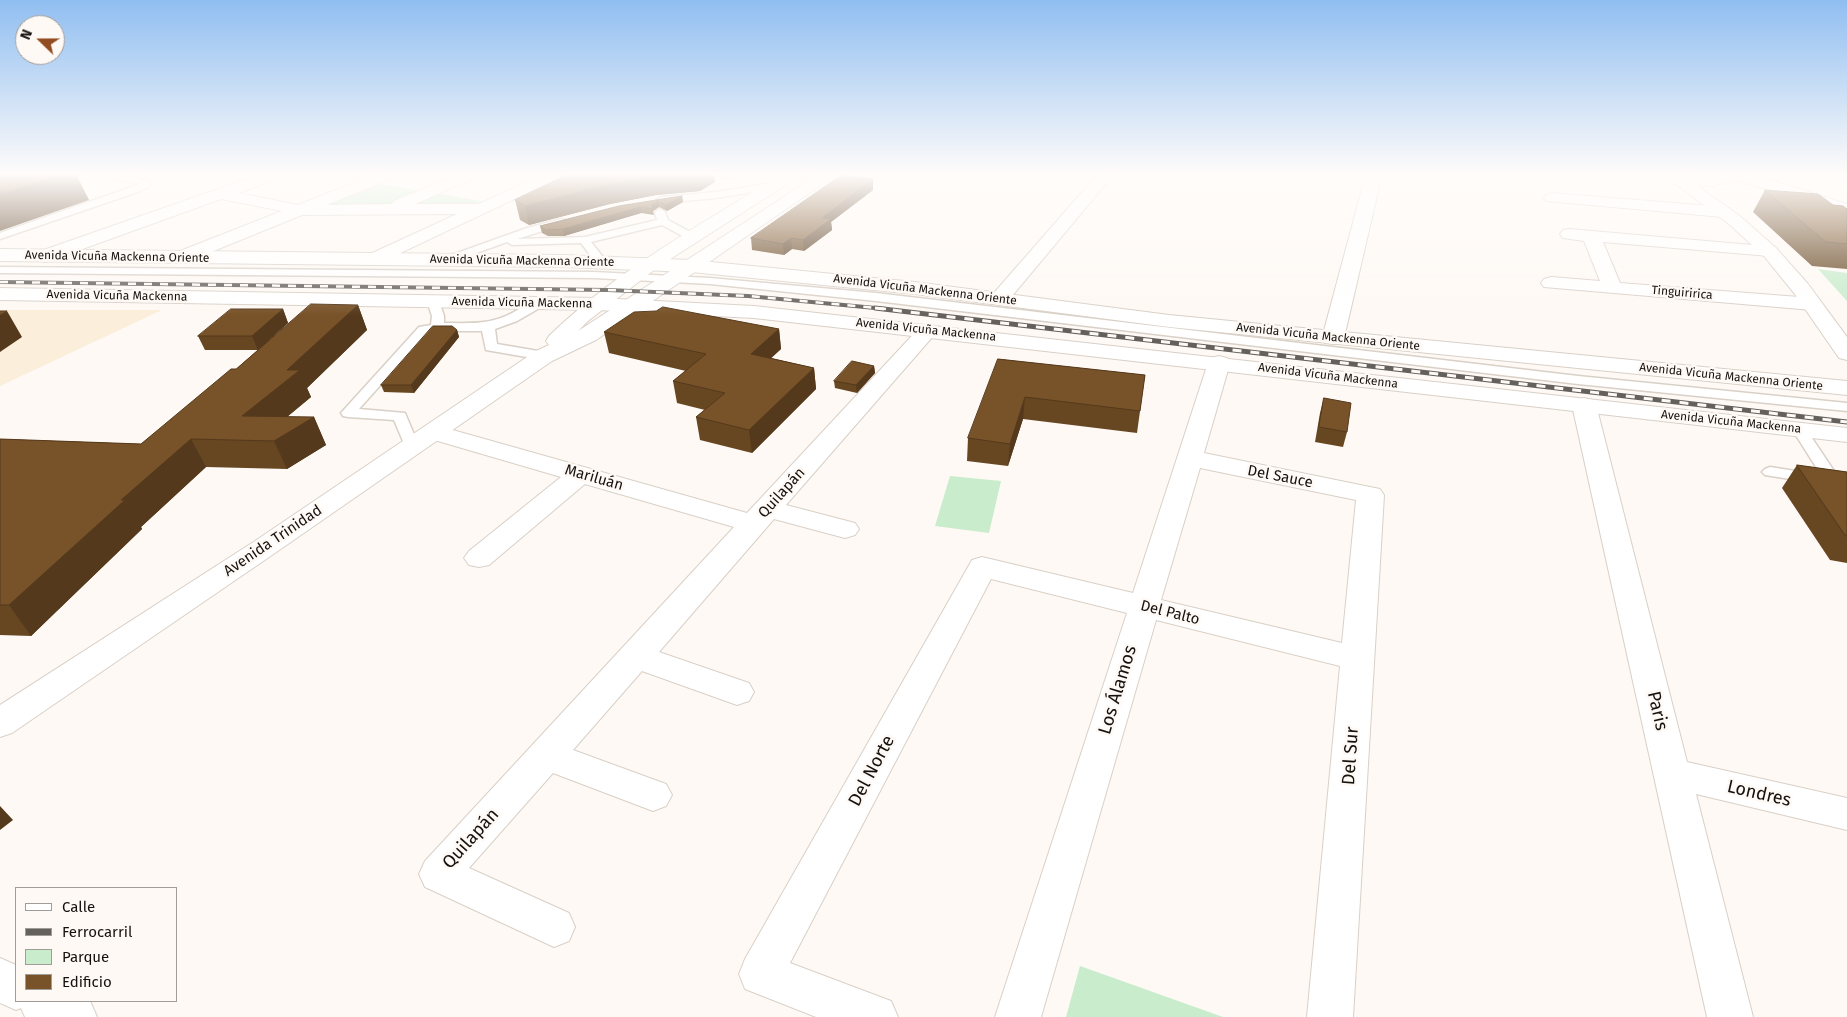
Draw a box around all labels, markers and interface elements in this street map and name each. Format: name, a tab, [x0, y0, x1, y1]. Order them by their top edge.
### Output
north arrow	[15, 15, 65, 65]
text: N	[17, 27, 36, 42]
street label: Avenida Vicuña Mackenna Oriente	[25, 248, 209, 266]
street label: Avenida Vicuña Mackenna Oriente	[430, 252, 614, 270]
street label: Avenida Vicuña Mackenna Oriente	[833, 272, 1017, 308]
street label: Tinguiririca	[1651, 283, 1713, 303]
street label: Avenida Vicuña Mackenna	[47, 288, 187, 304]
street label: Avenida Vicuña Mackenna	[452, 295, 592, 311]
street label: Avenida Vicuña Mackenna	[855, 315, 997, 345]
street label: Avenida Vicuña Mackenna Oriente	[1236, 320, 1420, 354]
street label: Avenida Vicuña Mackenna	[1257, 360, 1399, 392]
street label: Avenida Vicuña Mackenna Oriente	[1639, 360, 1823, 394]
street label: Avenida Vicuña Mackenna	[1660, 407, 1802, 437]
street label: Mariluán	[563, 461, 625, 495]
street label: Del Sauce	[1246, 462, 1314, 492]
street label: Quilapán	[755, 464, 809, 522]
street label: Avenida Trinidad	[220, 501, 326, 581]
street label: Del Palto	[1138, 597, 1202, 629]
street label: Los Álamos	[1094, 643, 1142, 737]
street label: Paris	[1642, 689, 1672, 733]
street label: Del Sur	[1338, 726, 1364, 786]
street label: Del Norte	[844, 732, 900, 810]
street label: Londres	[1725, 776, 1793, 812]
street label: Quilapán	[438, 804, 504, 874]
legend	[15, 887, 178, 1002]
text: Calle	[62, 898, 95, 916]
text: Ferrocarril	[62, 923, 132, 941]
text: Parque	[62, 948, 109, 966]
text: Edificio	[62, 973, 112, 991]

